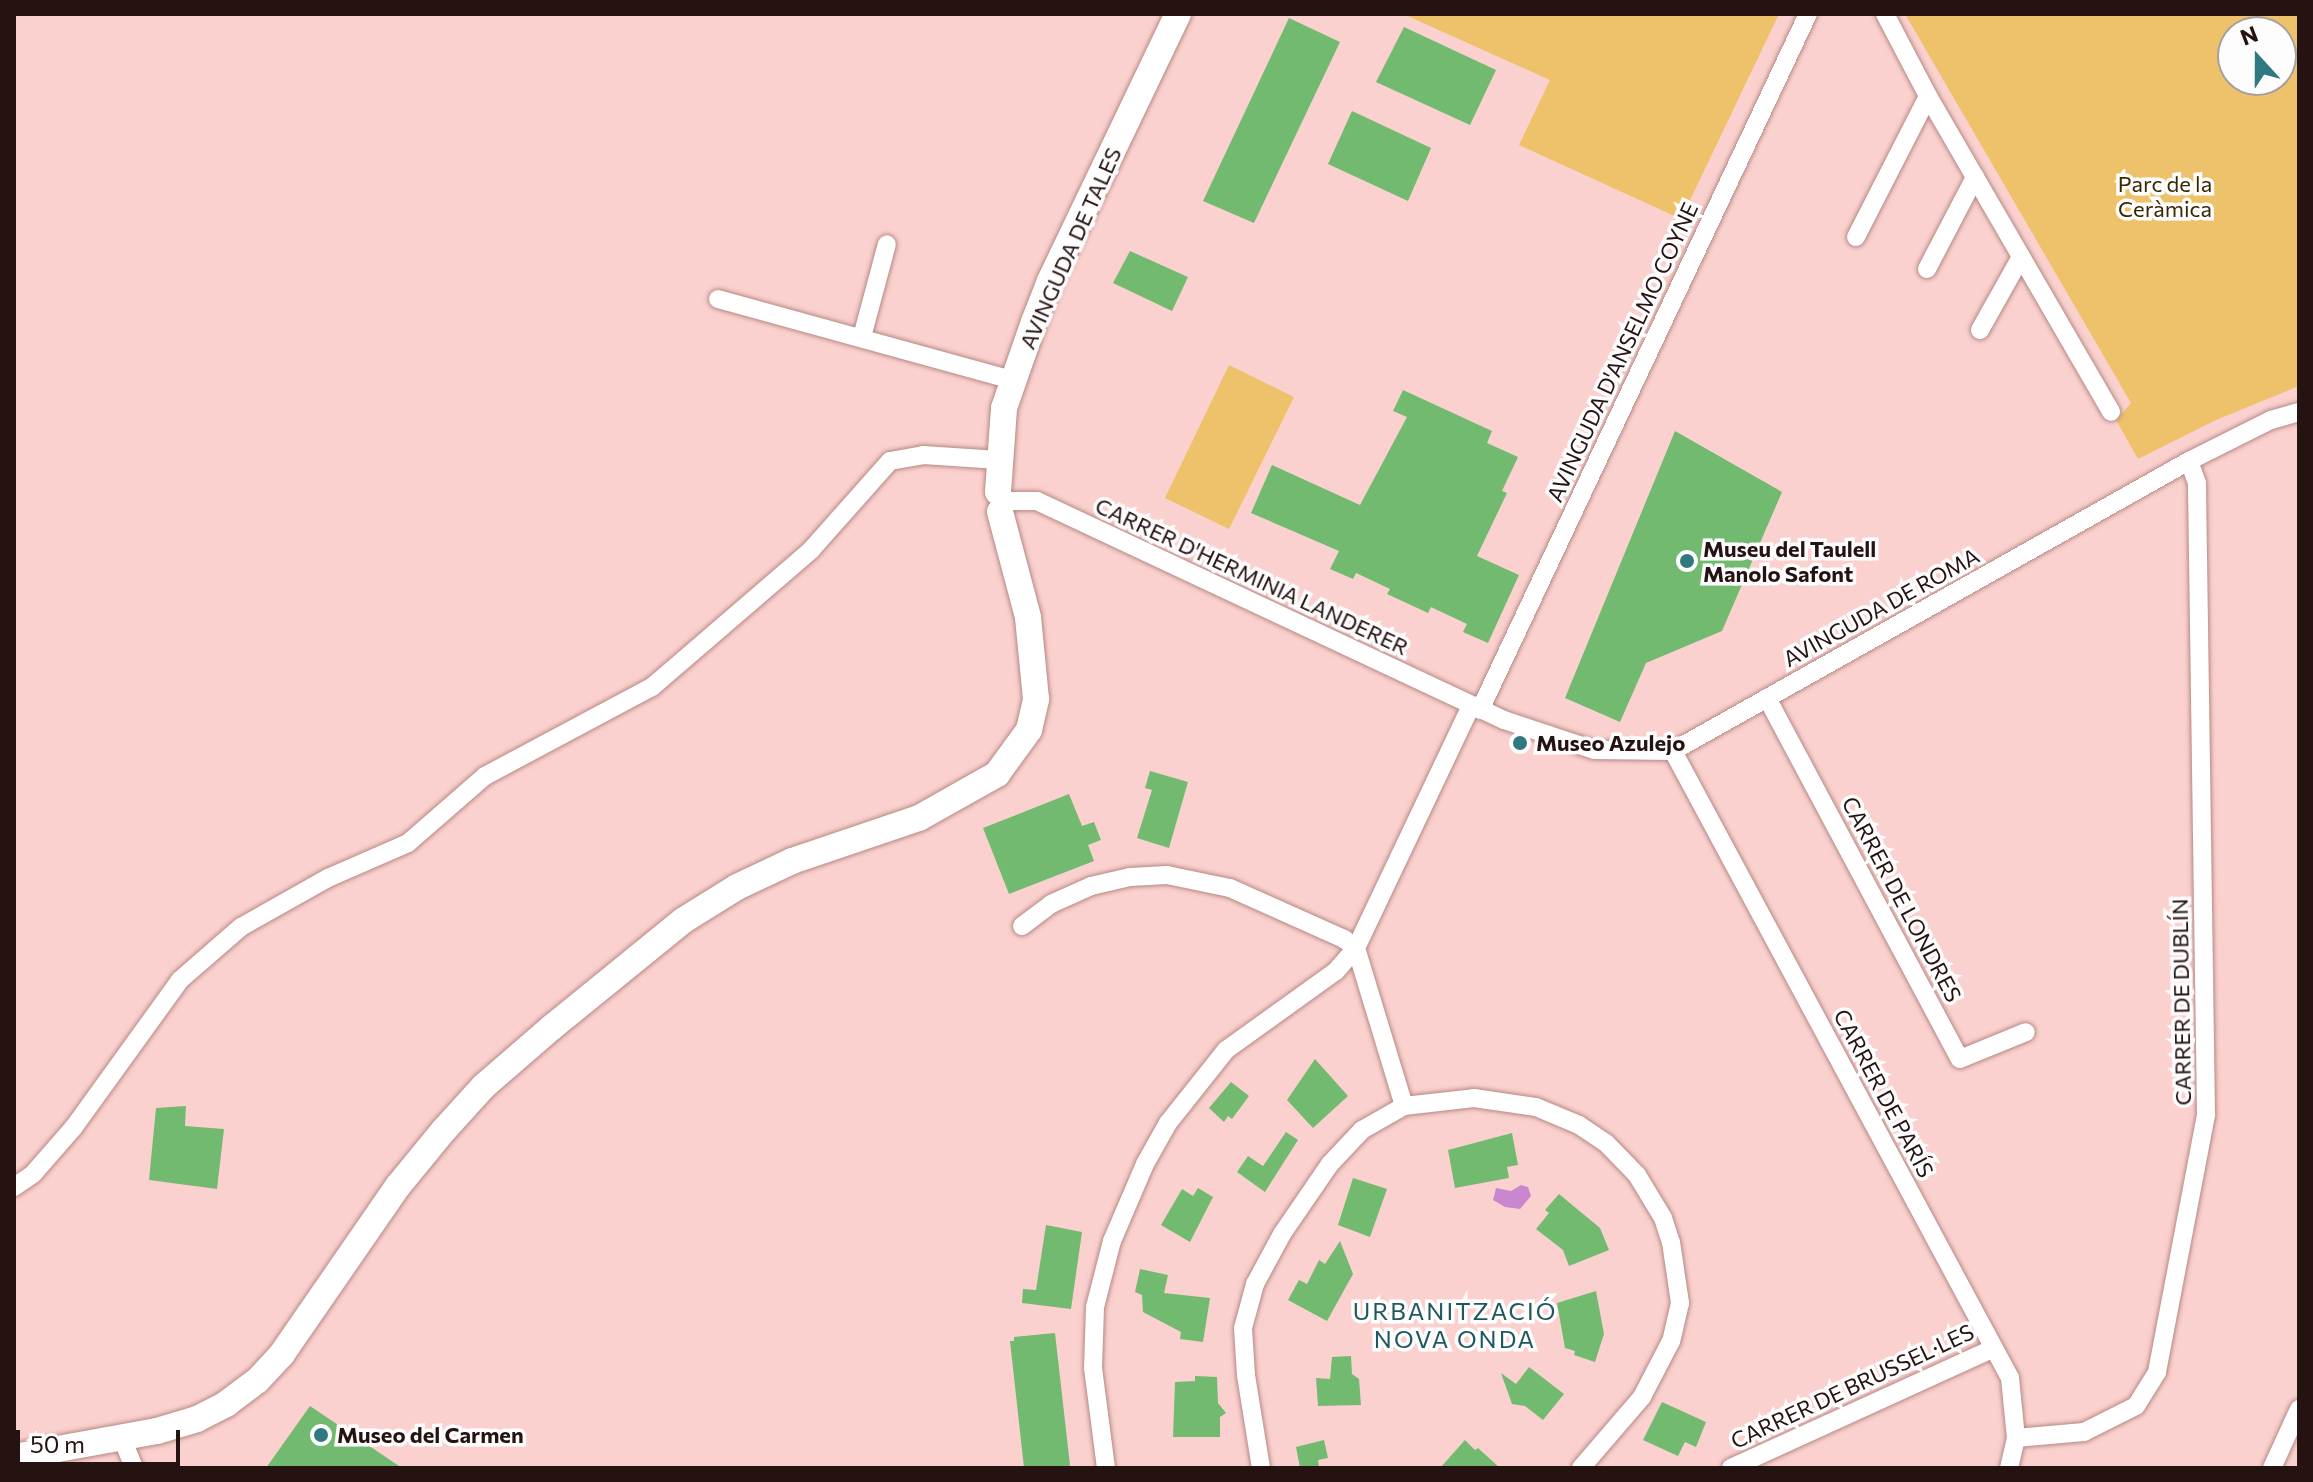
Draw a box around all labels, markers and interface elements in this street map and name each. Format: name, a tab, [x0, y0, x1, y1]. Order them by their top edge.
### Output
north arrow	[2217, 16, 2297, 96]
text: N	[2236, 19, 2261, 51]
street label: AVINGUDA DE TALES	[1014, 143, 1126, 353]
park label: Parc de la Ceràmica	[2118, 170, 2212, 222]
street label: AVINGUDA D'ANSELMO COYNE	[1541, 198, 1703, 506]
street label: CARRER D'HERMINIA LANDERER	[1091, 492, 1413, 660]
place label: Museu del Taulell Manolo Safont	[1703, 535, 1876, 586]
street label: AVINGUDA DE ROMA	[1778, 542, 1984, 672]
marker: Museu del Taulell Manolo Safont	[1678, 552, 1696, 570]
place label: Museo Azulejo	[1536, 730, 1685, 756]
marker: Museo Azulejo	[1511, 734, 1529, 752]
street label: CARRER DE LONDRES	[1837, 792, 1967, 1006]
street label: CARRER DE DUBLÍN	[2166, 898, 2196, 1106]
street label: CARRER DE PARÍS	[1828, 1004, 1940, 1182]
district label: URBANITZACIÓ NOVA ONDA	[1353, 1297, 1557, 1353]
street label: CARRER DE BRUSSEL·LES	[1726, 1318, 1978, 1454]
scale bar	[20, 1414, 184, 1464]
place label: Museo del Carmen	[337, 1422, 524, 1448]
marker: Museo del Carmen	[312, 1426, 330, 1444]
text: 50 m	[30, 1429, 85, 1458]

